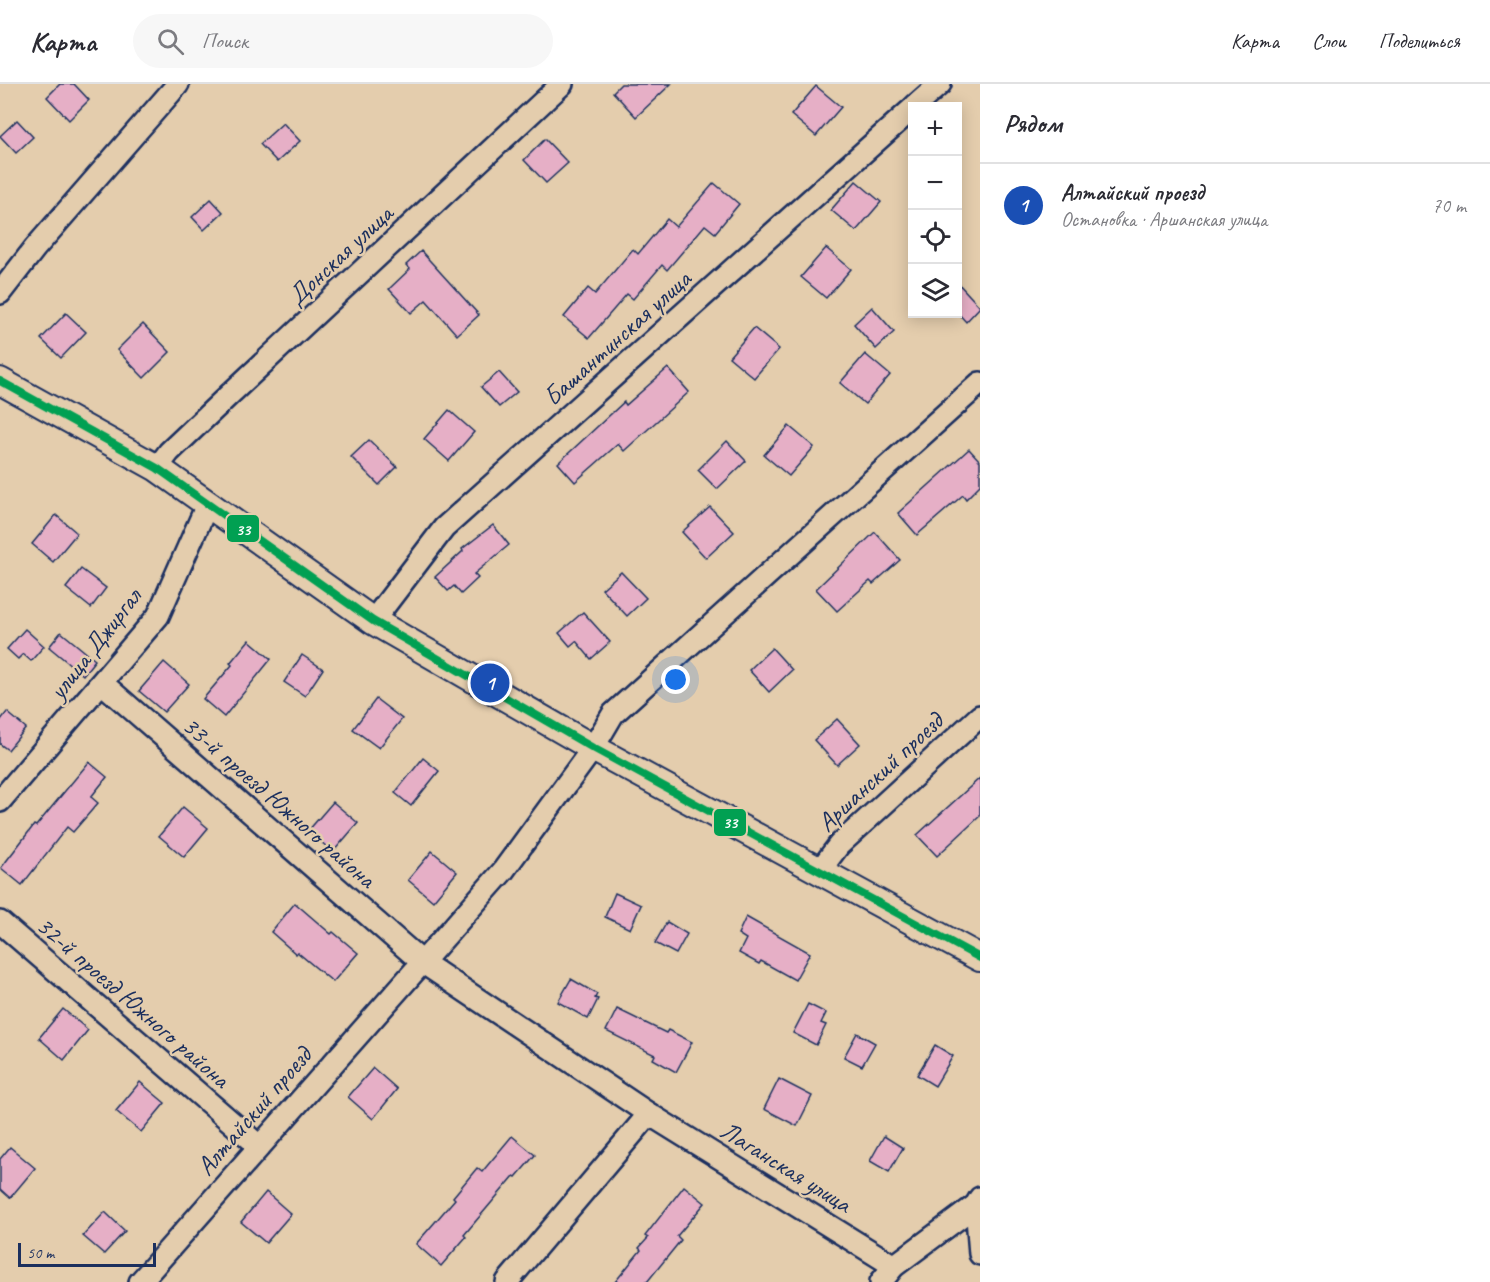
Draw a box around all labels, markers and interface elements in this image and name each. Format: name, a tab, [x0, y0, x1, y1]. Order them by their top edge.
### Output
search box	[133, 14, 553, 68]
text: Карта	[30, 24, 97, 59]
icon: search	[154, 25, 187, 58]
text: Поиск	[202, 27, 248, 55]
text: Карта	[1231, 28, 1279, 54]
text: Слои	[1312, 28, 1346, 54]
text: Поделиться	[1379, 28, 1460, 54]
map controls	[908, 102, 962, 318]
button: +	[908, 102, 962, 156]
text: Рядом	[1004, 107, 1062, 140]
button: −	[908, 156, 962, 210]
text: Алтайский проезд	[1061, 179, 1204, 207]
text: 1	[1019, 193, 1028, 218]
text: 70 m	[1432, 193, 1466, 218]
street label: Донская улица	[280, 196, 402, 312]
text: Остановка · Аршанская улица	[1061, 207, 1267, 232]
button: locate	[908, 210, 962, 264]
street label: Башантинская улица	[536, 262, 699, 413]
button: layers	[908, 264, 962, 318]
line badge: 33	[226, 514, 260, 543]
text: 33	[236, 520, 252, 540]
street label: улица Джиргал	[40, 580, 150, 708]
pin: 1	[470, 660, 510, 706]
your location	[661, 665, 690, 694]
street label: Аршанский проезд	[810, 703, 952, 839]
street label: 33-й проезд Южного района	[175, 709, 384, 896]
line badge: 33	[713, 808, 747, 837]
text: 33	[723, 813, 739, 833]
street label: 32-й проезд Южного района	[29, 909, 238, 1096]
street label: Алтайский проезд	[189, 1038, 321, 1182]
street label: Лаганская улица	[714, 1114, 859, 1221]
scale bar	[18, 1240, 156, 1268]
text: 50 m	[27, 1243, 54, 1263]

